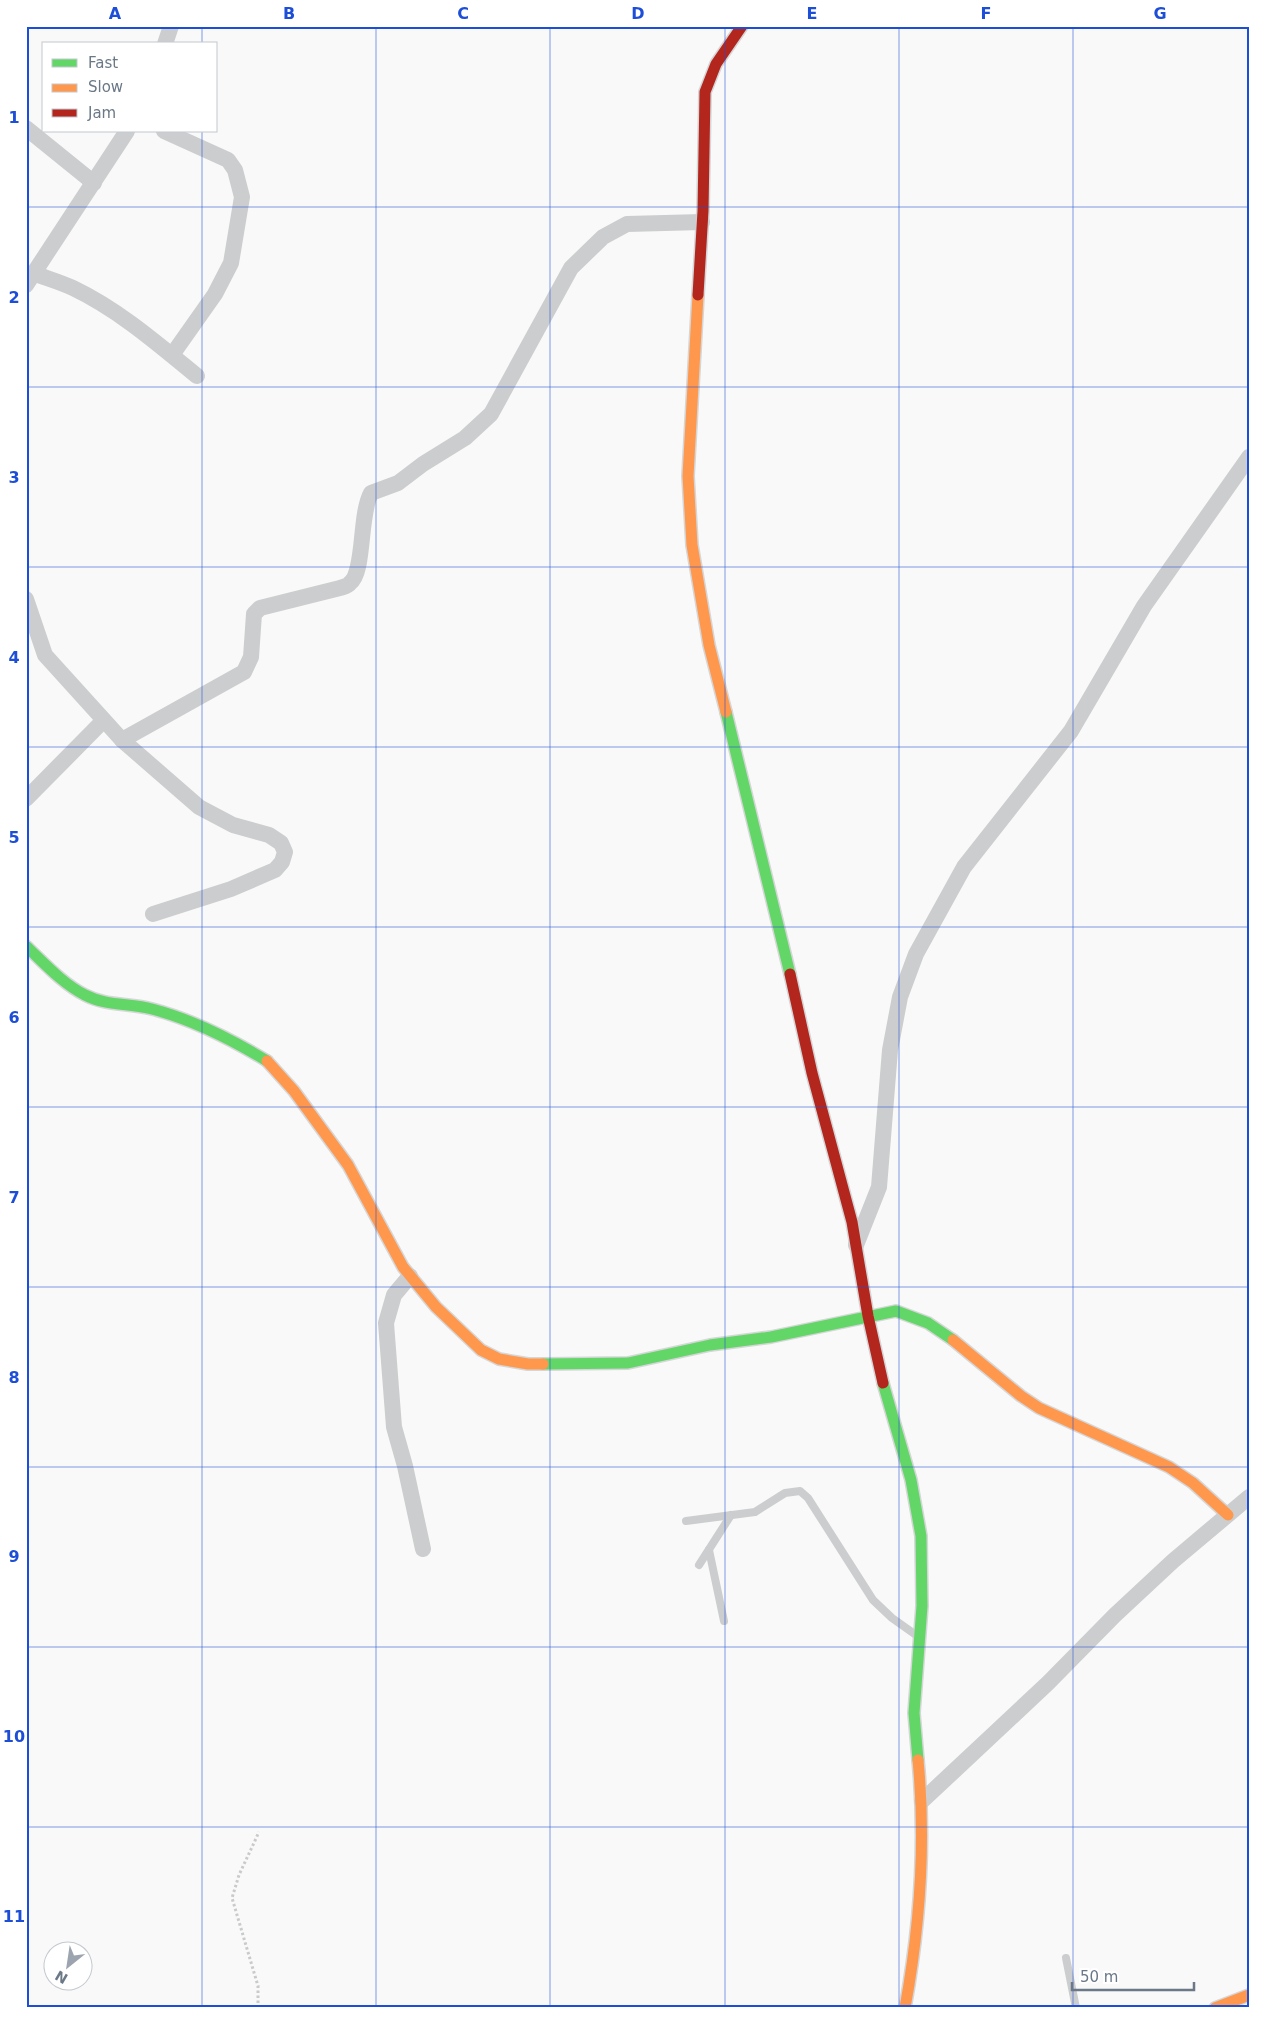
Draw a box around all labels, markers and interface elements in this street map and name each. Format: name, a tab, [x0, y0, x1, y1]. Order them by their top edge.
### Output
text: A	[109, 4, 122, 23]
text: B	[283, 4, 295, 23]
text: C	[457, 4, 469, 23]
text: D	[631, 4, 645, 23]
text: E	[807, 4, 817, 23]
text: F	[981, 4, 991, 23]
text: G	[1153, 4, 1167, 23]
legend	[42, 42, 218, 132]
text: Fast	[88, 54, 118, 72]
text: Slow	[88, 78, 123, 96]
text: Jam	[87, 104, 116, 122]
text: 1	[8, 108, 20, 127]
text: 2	[8, 288, 20, 307]
text: 3	[8, 468, 20, 487]
text: 4	[8, 648, 20, 667]
text: 5	[8, 828, 20, 847]
text: 6	[8, 1008, 20, 1027]
text: 7	[8, 1188, 20, 1207]
text: 8	[8, 1368, 20, 1387]
text: 9	[8, 1547, 20, 1566]
text: 10	[3, 1727, 25, 1746]
text: 11	[3, 1907, 25, 1926]
north arrow	[42, 1942, 92, 1992]
scale bar	[1072, 1959, 1195, 1991]
text: N	[52, 1967, 71, 1987]
text: 50 m	[1080, 1968, 1118, 1986]

